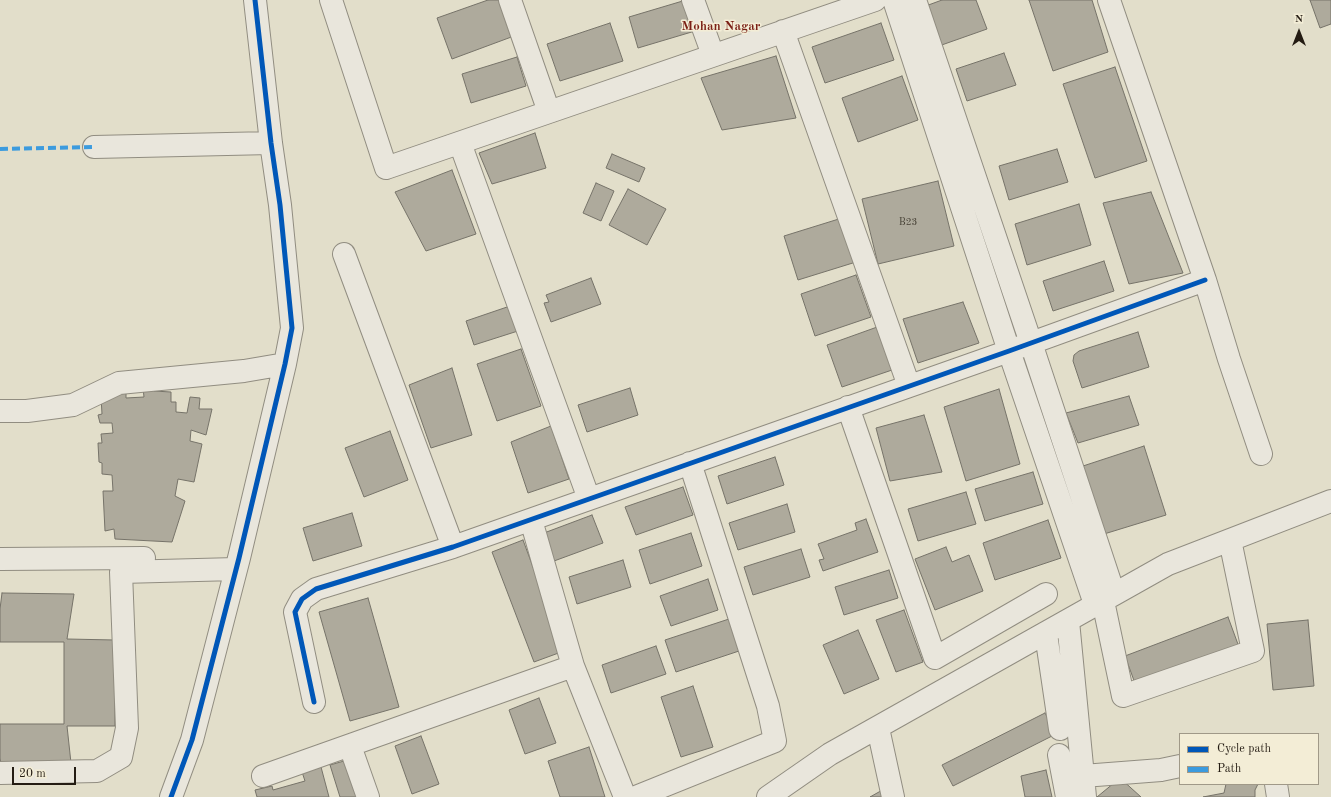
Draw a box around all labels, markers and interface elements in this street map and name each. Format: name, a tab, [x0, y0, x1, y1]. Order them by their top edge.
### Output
north arrow	[1279, 12, 1319, 52]
text: N	[1295, 14, 1303, 25]
district label: Mohan Nagar	[682, 19, 760, 35]
house number: B23	[899, 216, 917, 228]
legend	[1179, 733, 1319, 785]
text: Cycle path	[1217, 743, 1271, 755]
scale bar	[14, 759, 78, 785]
text: Path	[1217, 763, 1241, 775]
text: 20 m	[19, 768, 46, 780]

